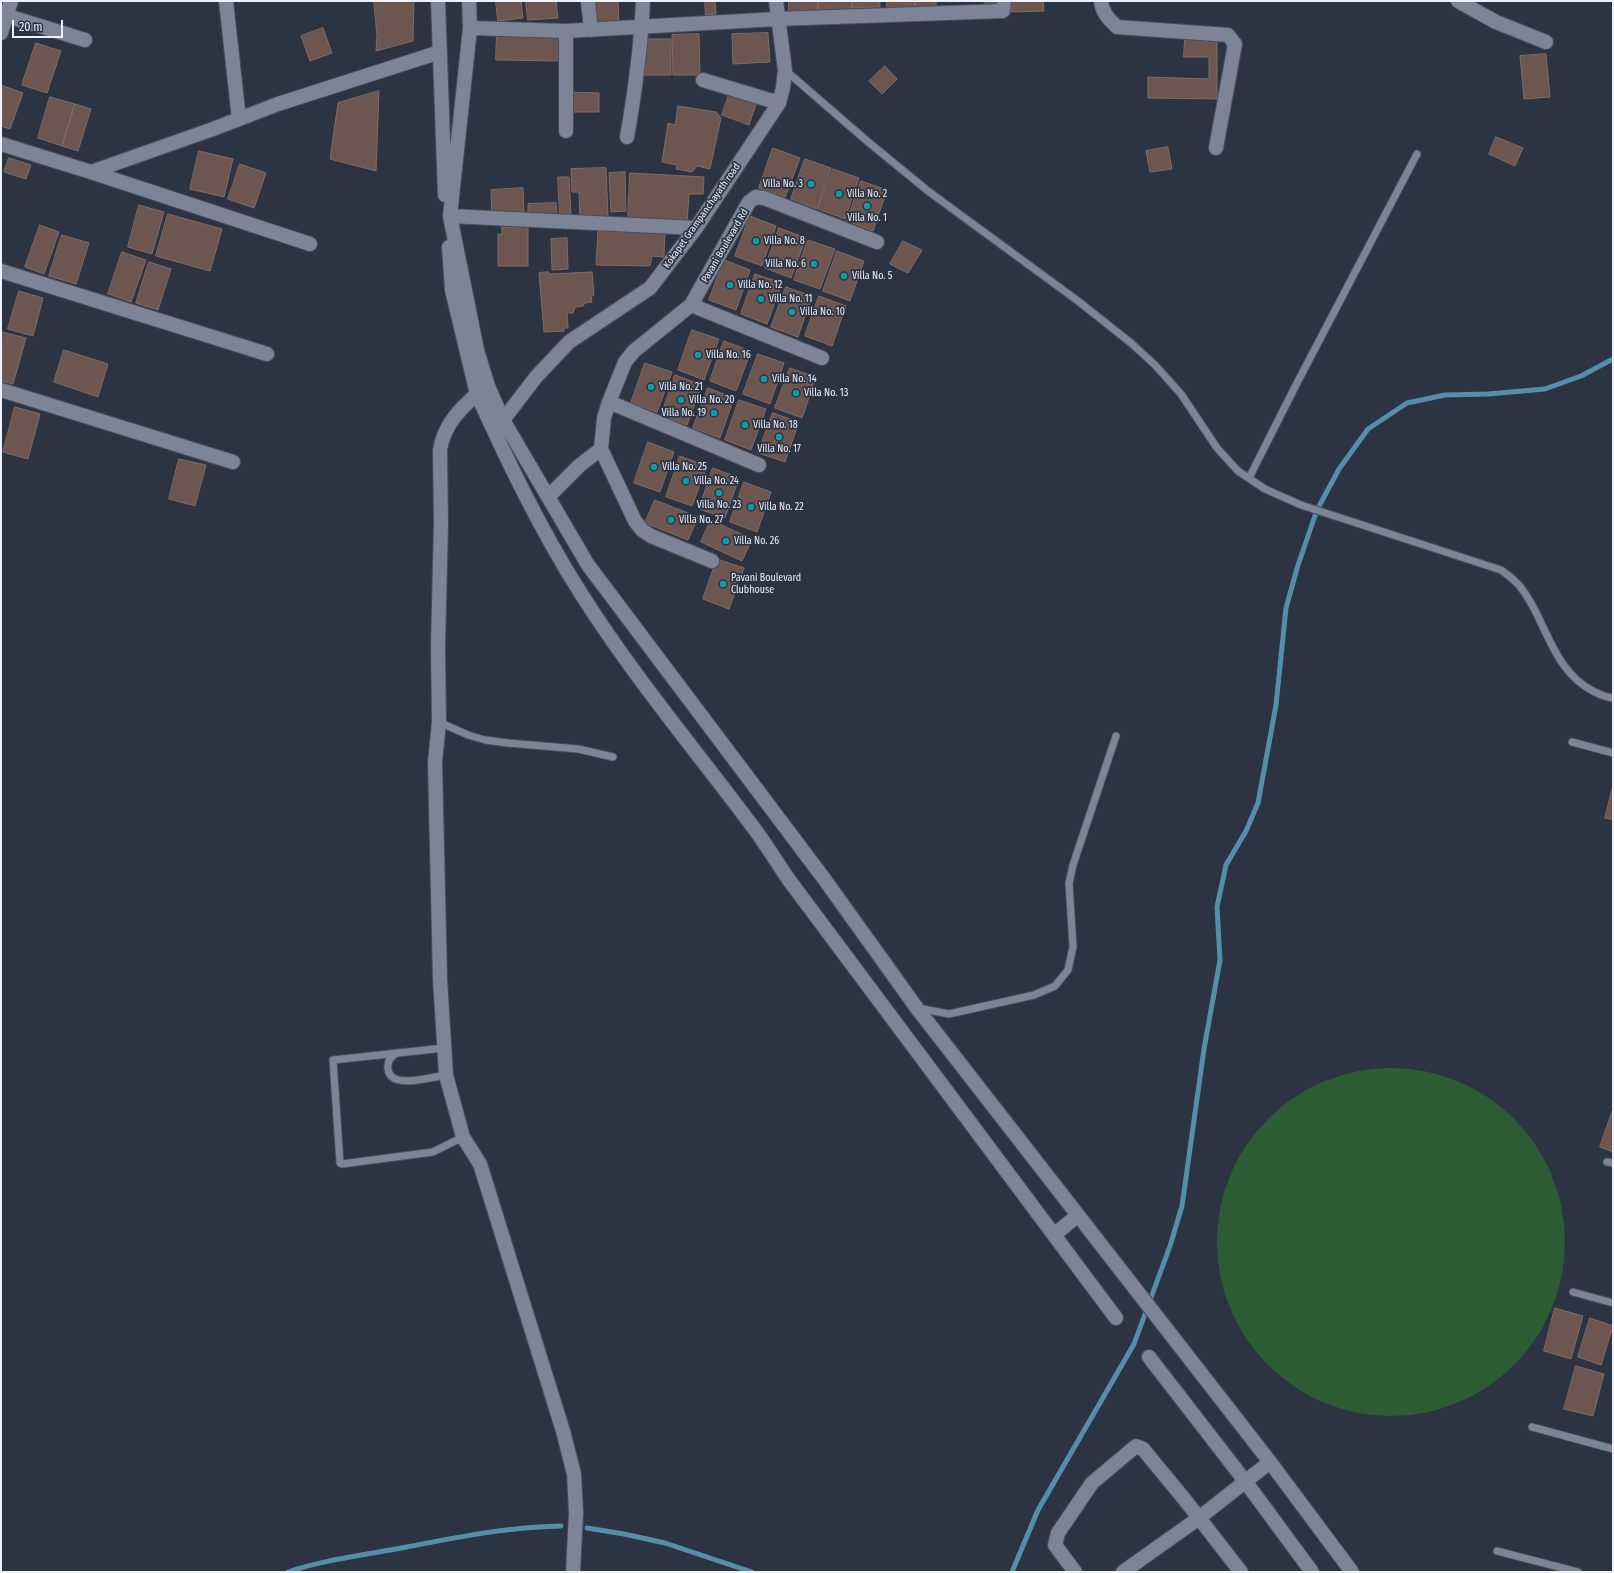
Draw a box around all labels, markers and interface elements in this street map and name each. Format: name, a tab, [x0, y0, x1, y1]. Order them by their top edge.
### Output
scale bar	[14, 12, 65, 38]
text: 20 m	[19, 20, 43, 34]
street label: Kokapet Grampanchayath road	[661, 161, 743, 271]
place label: Villa No. 3	[763, 178, 803, 190]
marker: Villa No. 3	[806, 179, 816, 189]
place label: Villa No. 2	[847, 188, 887, 200]
marker: Villa No. 2	[834, 189, 844, 199]
marker: Villa No. 1	[862, 201, 872, 211]
street label: Pavani Boulevard Rd	[699, 207, 751, 285]
place label: Villa No. 1	[847, 212, 887, 224]
place label: Villa No. 8	[764, 235, 805, 247]
marker: Villa No. 8	[751, 236, 761, 246]
place label: Villa No. 6	[765, 258, 806, 270]
marker: Villa No. 6	[809, 259, 819, 269]
place label: Villa No. 5	[852, 270, 892, 282]
marker: Villa No. 5	[839, 271, 849, 281]
place label: Villa No. 12	[738, 279, 782, 291]
marker: Villa No. 12	[725, 280, 735, 290]
place label: Villa No. 11	[769, 293, 812, 305]
marker: Villa No. 11	[756, 294, 766, 304]
place label: Villa No. 10	[800, 306, 845, 318]
marker: Villa No. 10	[787, 307, 797, 317]
place label: Villa No. 16	[706, 349, 751, 361]
marker: Villa No. 16	[693, 350, 703, 360]
place label: Villa No. 14	[772, 373, 817, 385]
marker: Villa No. 14	[759, 374, 769, 384]
place label: Villa No. 21	[659, 381, 703, 393]
marker: Villa No. 21	[646, 382, 656, 392]
place label: Villa No. 13	[804, 387, 848, 399]
marker: Villa No. 13	[791, 388, 801, 398]
place label: Villa No. 20	[689, 394, 734, 406]
marker: Villa No. 20	[676, 395, 686, 405]
place label: Villa No. 19	[661, 407, 706, 419]
marker: Villa No. 19	[709, 408, 719, 418]
place label: Villa No. 18	[753, 419, 798, 431]
marker: Villa No. 18	[740, 420, 750, 430]
marker: Villa No. 17	[774, 432, 784, 442]
place label: Villa No. 17	[757, 443, 801, 455]
place label: Villa No. 25	[662, 461, 707, 473]
marker: Villa No. 25	[649, 462, 659, 472]
place label: Villa No. 24	[694, 475, 739, 487]
marker: Villa No. 24	[681, 476, 691, 486]
marker: Villa No. 23	[714, 488, 724, 498]
place label: Villa No. 23	[697, 499, 741, 511]
place label: Villa No. 22	[759, 501, 804, 513]
marker: Villa No. 22	[746, 502, 756, 512]
place label: Villa No. 27	[679, 514, 723, 526]
marker: Villa No. 27	[666, 515, 676, 525]
place label: Villa No. 26	[734, 535, 779, 547]
marker: Villa No. 26	[721, 536, 731, 546]
place label: Pavani Boulevard Clubhouse	[731, 572, 801, 596]
marker: Pavani Boulevard Clubhouse	[718, 579, 728, 589]

